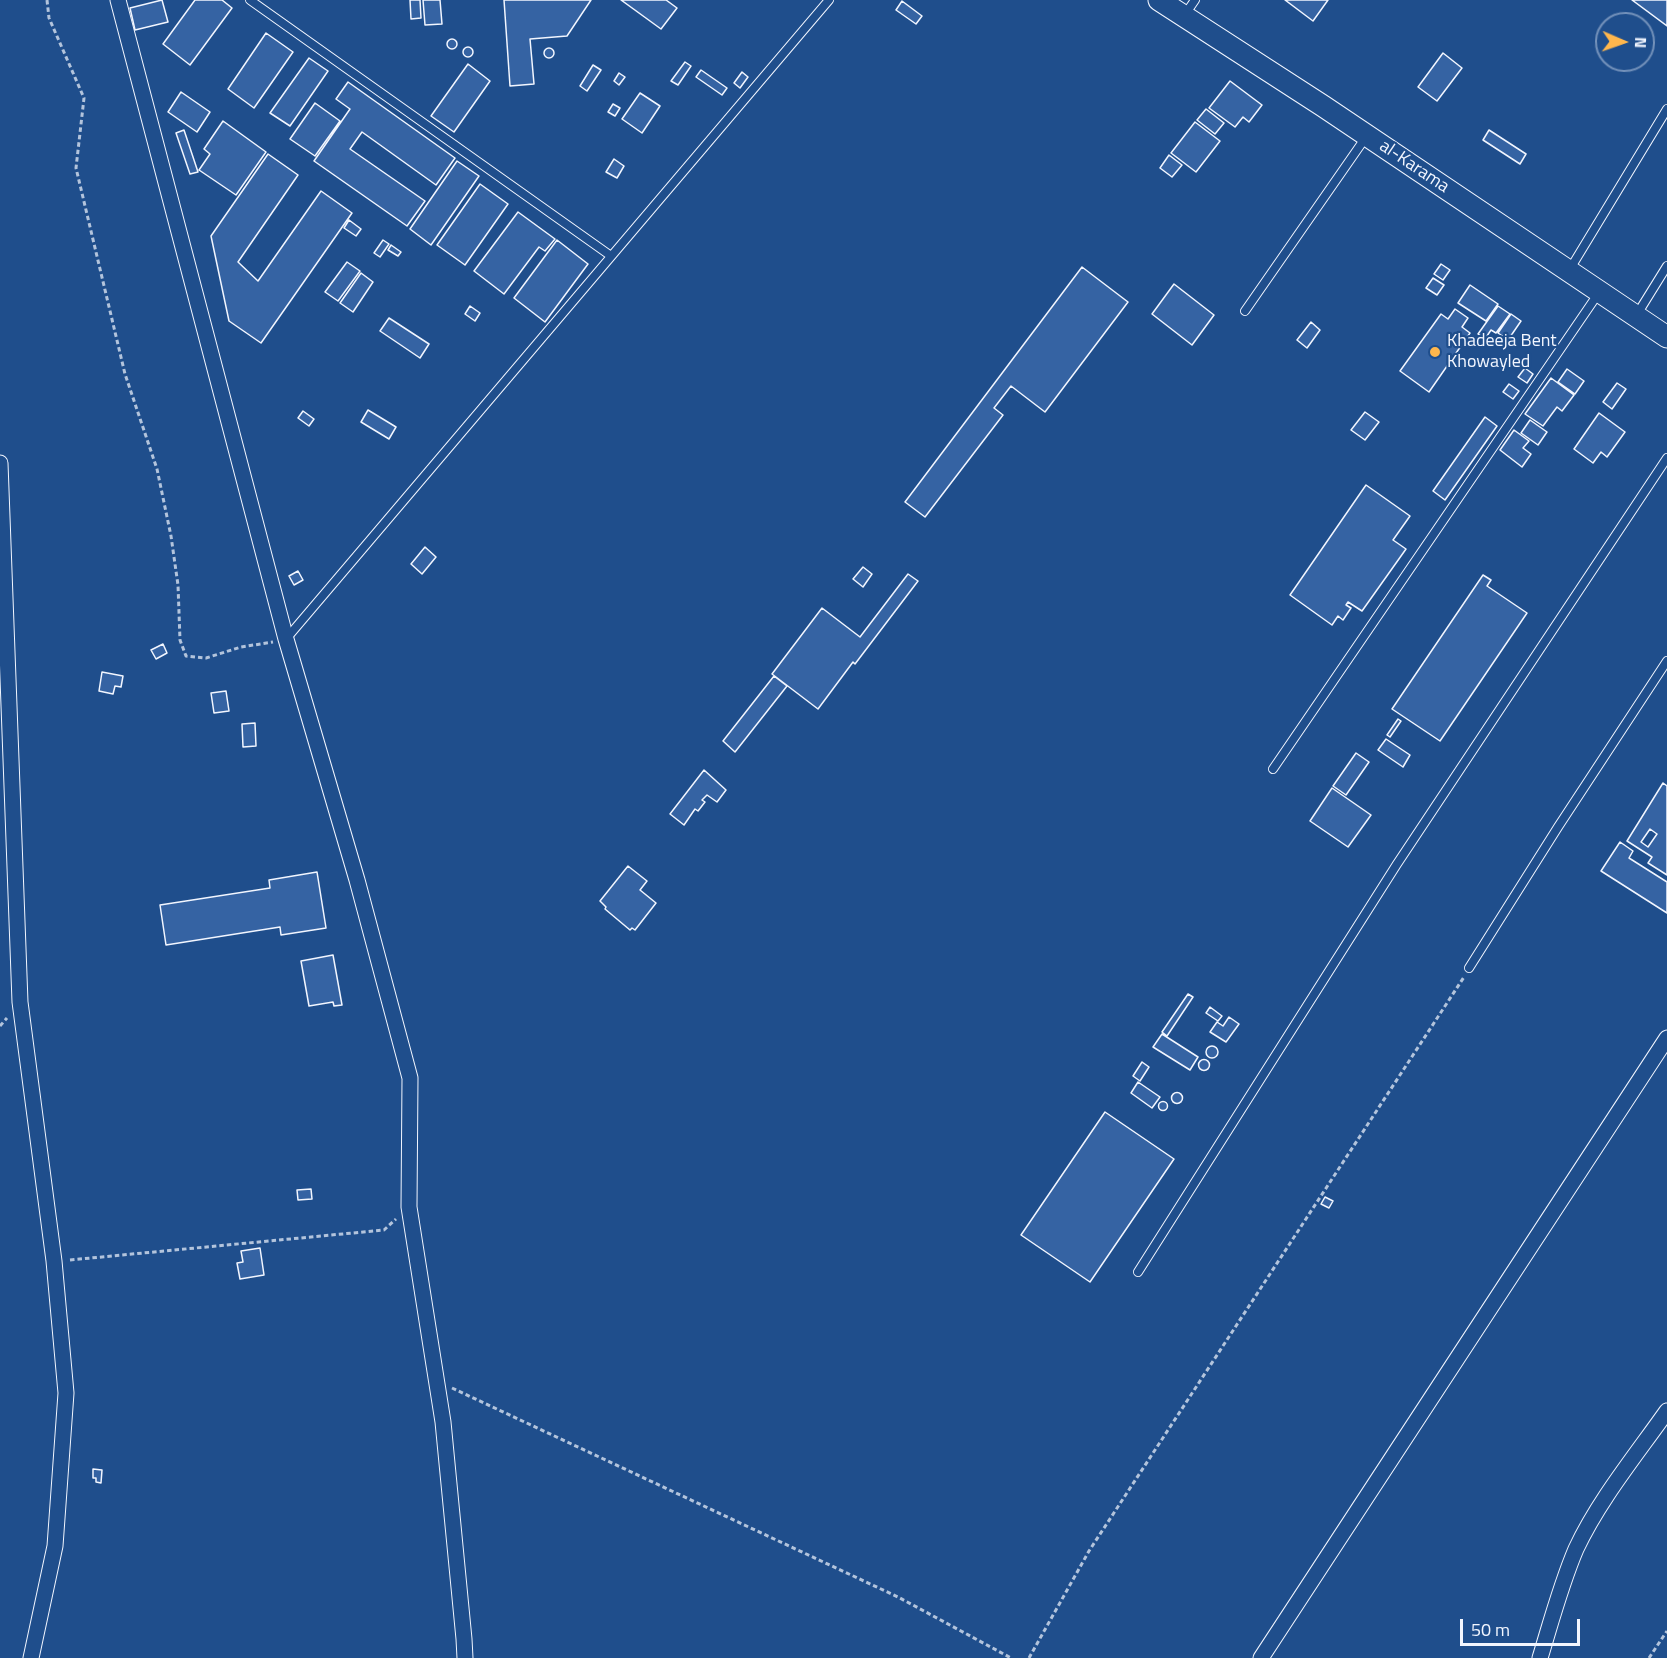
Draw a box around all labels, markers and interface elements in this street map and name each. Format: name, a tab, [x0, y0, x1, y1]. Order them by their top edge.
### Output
north arrow	[1595, 12, 1655, 72]
text: N	[1629, 37, 1653, 49]
street label: al-Karama	[1375, 136, 1453, 198]
place label: Khadeeja Bent Khowayled	[1447, 331, 1557, 374]
marker: Khadeeja Bent Khowayled	[1428, 345, 1442, 359]
scale bar	[1463, 1607, 1583, 1645]
text: 50 m	[1471, 1616, 1510, 1643]

